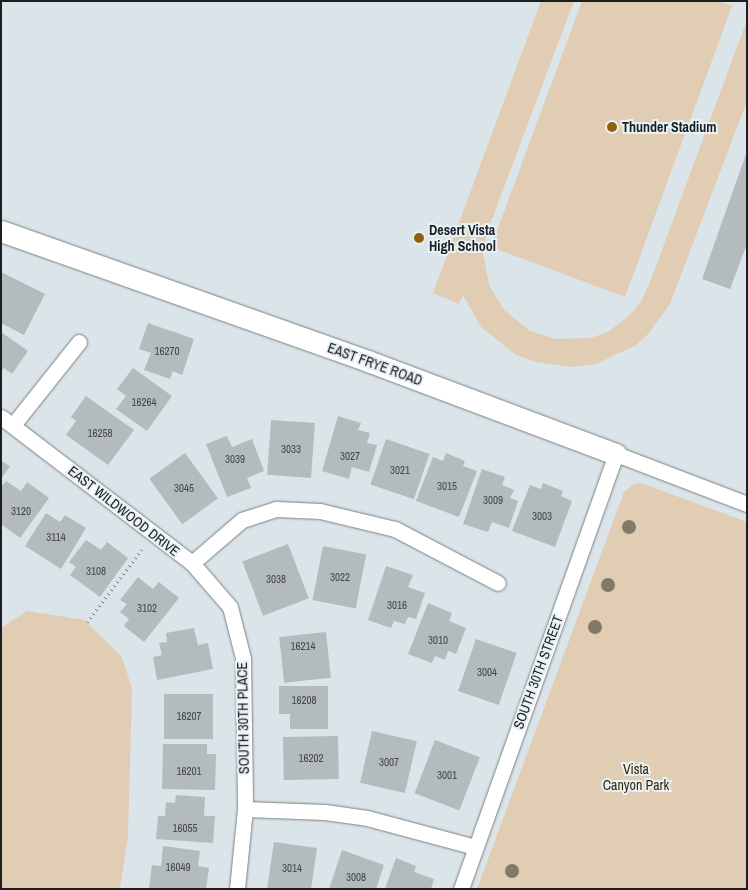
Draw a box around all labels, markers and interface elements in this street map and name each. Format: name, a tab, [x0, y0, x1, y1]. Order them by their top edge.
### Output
place label: Thunder Stadium	[622, 119, 716, 135]
marker: Thunder Stadium	[606, 121, 618, 133]
place label: Desert Vista High School	[429, 222, 496, 254]
marker: Desert Vista High School	[413, 232, 425, 244]
street label: EAST FRYE ROAD	[325, 339, 425, 389]
house number: 16270	[154, 344, 180, 358]
house number: 16264	[131, 395, 157, 409]
house number: 16258	[87, 426, 113, 440]
house number: 3033	[281, 442, 301, 456]
house number: 3027	[340, 449, 360, 463]
house number: 3039	[225, 452, 245, 466]
street label: EAST WILDWOOD DRIVE	[65, 462, 183, 560]
house number: 3021	[390, 463, 410, 477]
house number: 3015	[437, 479, 457, 493]
house number: 3045	[174, 481, 194, 495]
house number: 3009	[483, 493, 503, 507]
house number: 3120	[11, 504, 31, 518]
house number: 3003	[532, 509, 552, 523]
house number: 3114	[46, 530, 66, 544]
house number: 3108	[86, 564, 106, 578]
house number: 3022	[330, 570, 350, 584]
house number: 3038	[266, 572, 286, 586]
house number: 3016	[387, 598, 407, 612]
house number: 3102	[137, 601, 157, 615]
street label: SOUTH 30TH STREET	[510, 613, 566, 731]
house number: 3010	[428, 633, 448, 647]
house number: 16214	[290, 639, 316, 653]
street label: SOUTH 30TH PLACE	[234, 662, 252, 774]
house number: 3004	[477, 665, 497, 679]
house number: 16208	[291, 693, 317, 707]
house number: 16207	[176, 709, 202, 723]
house number: 16202	[298, 751, 324, 765]
house number: 3007	[379, 755, 399, 769]
park label: Vista Canyon Park	[603, 761, 669, 794]
house number: 16201	[176, 764, 202, 778]
house number: 3001	[437, 768, 457, 782]
house number: 16055	[172, 821, 198, 835]
house number: 16049	[165, 860, 191, 874]
house number: 3014	[282, 861, 302, 875]
house number: 3008	[346, 870, 366, 884]

